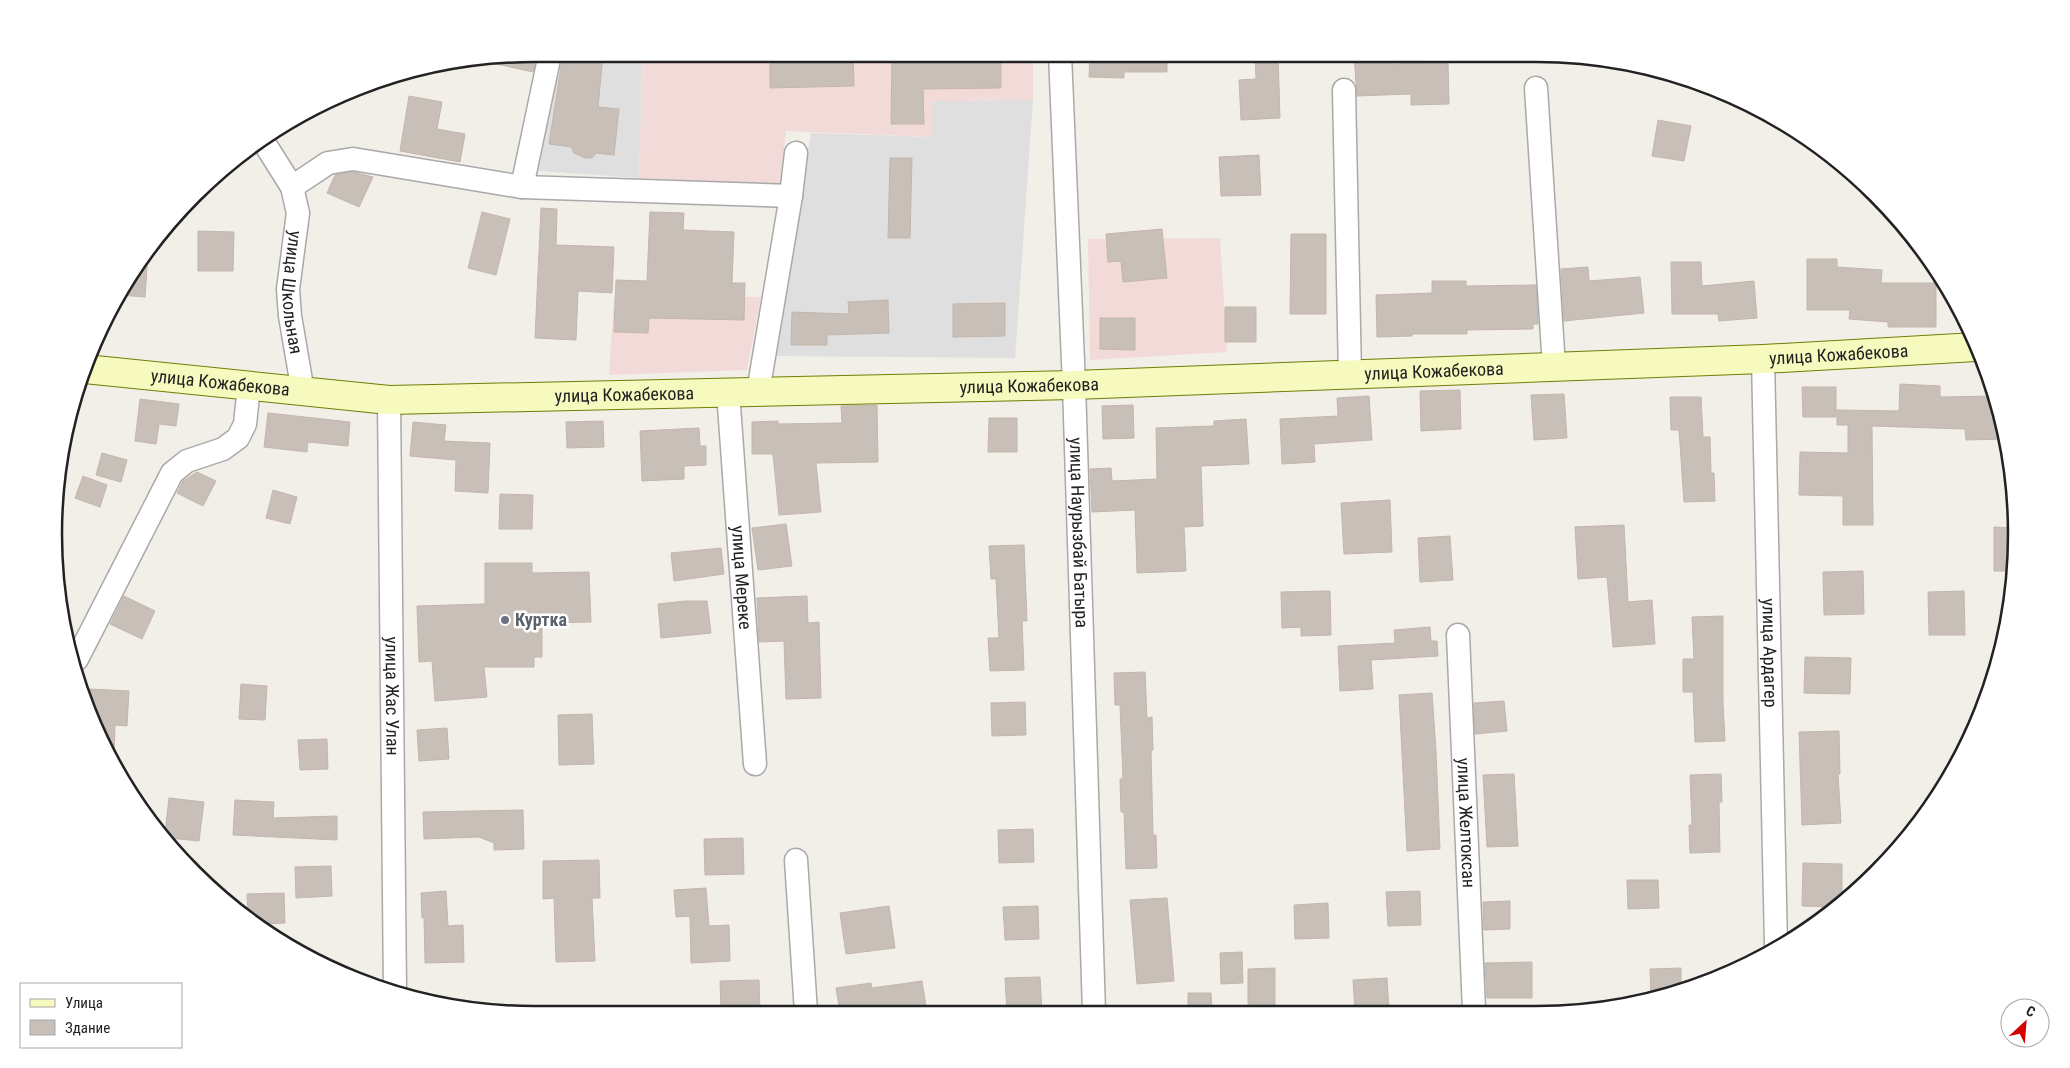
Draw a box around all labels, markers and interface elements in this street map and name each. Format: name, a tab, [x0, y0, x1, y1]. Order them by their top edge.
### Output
street label: улица Школьная	[278, 229, 307, 355]
street label: улица Кожабекова	[1768, 340, 1909, 369]
street label: улица Кожабекова	[1364, 358, 1504, 384]
street label: улица Кожабекова	[150, 365, 291, 400]
street label: улица Кожабекова	[959, 373, 1099, 398]
street label: улица Кожабекова	[554, 382, 694, 406]
street label: улица Наурызбай Батыра	[1066, 437, 1093, 628]
street label: улица Мереке	[728, 525, 756, 630]
street label: улица Ардагер	[1758, 598, 1782, 708]
place label: Куртка	[515, 609, 567, 630]
marker: Куртка	[499, 614, 511, 626]
street label: улица Жас Улан	[381, 636, 404, 756]
street label: улица Желтоксан	[1453, 757, 1480, 888]
legend	[20, 983, 182, 1048]
text: Улица	[65, 994, 103, 1012]
north arrow	[2000, 998, 2050, 1048]
text: С	[2024, 1002, 2038, 1020]
text: Здание	[65, 1019, 110, 1037]

